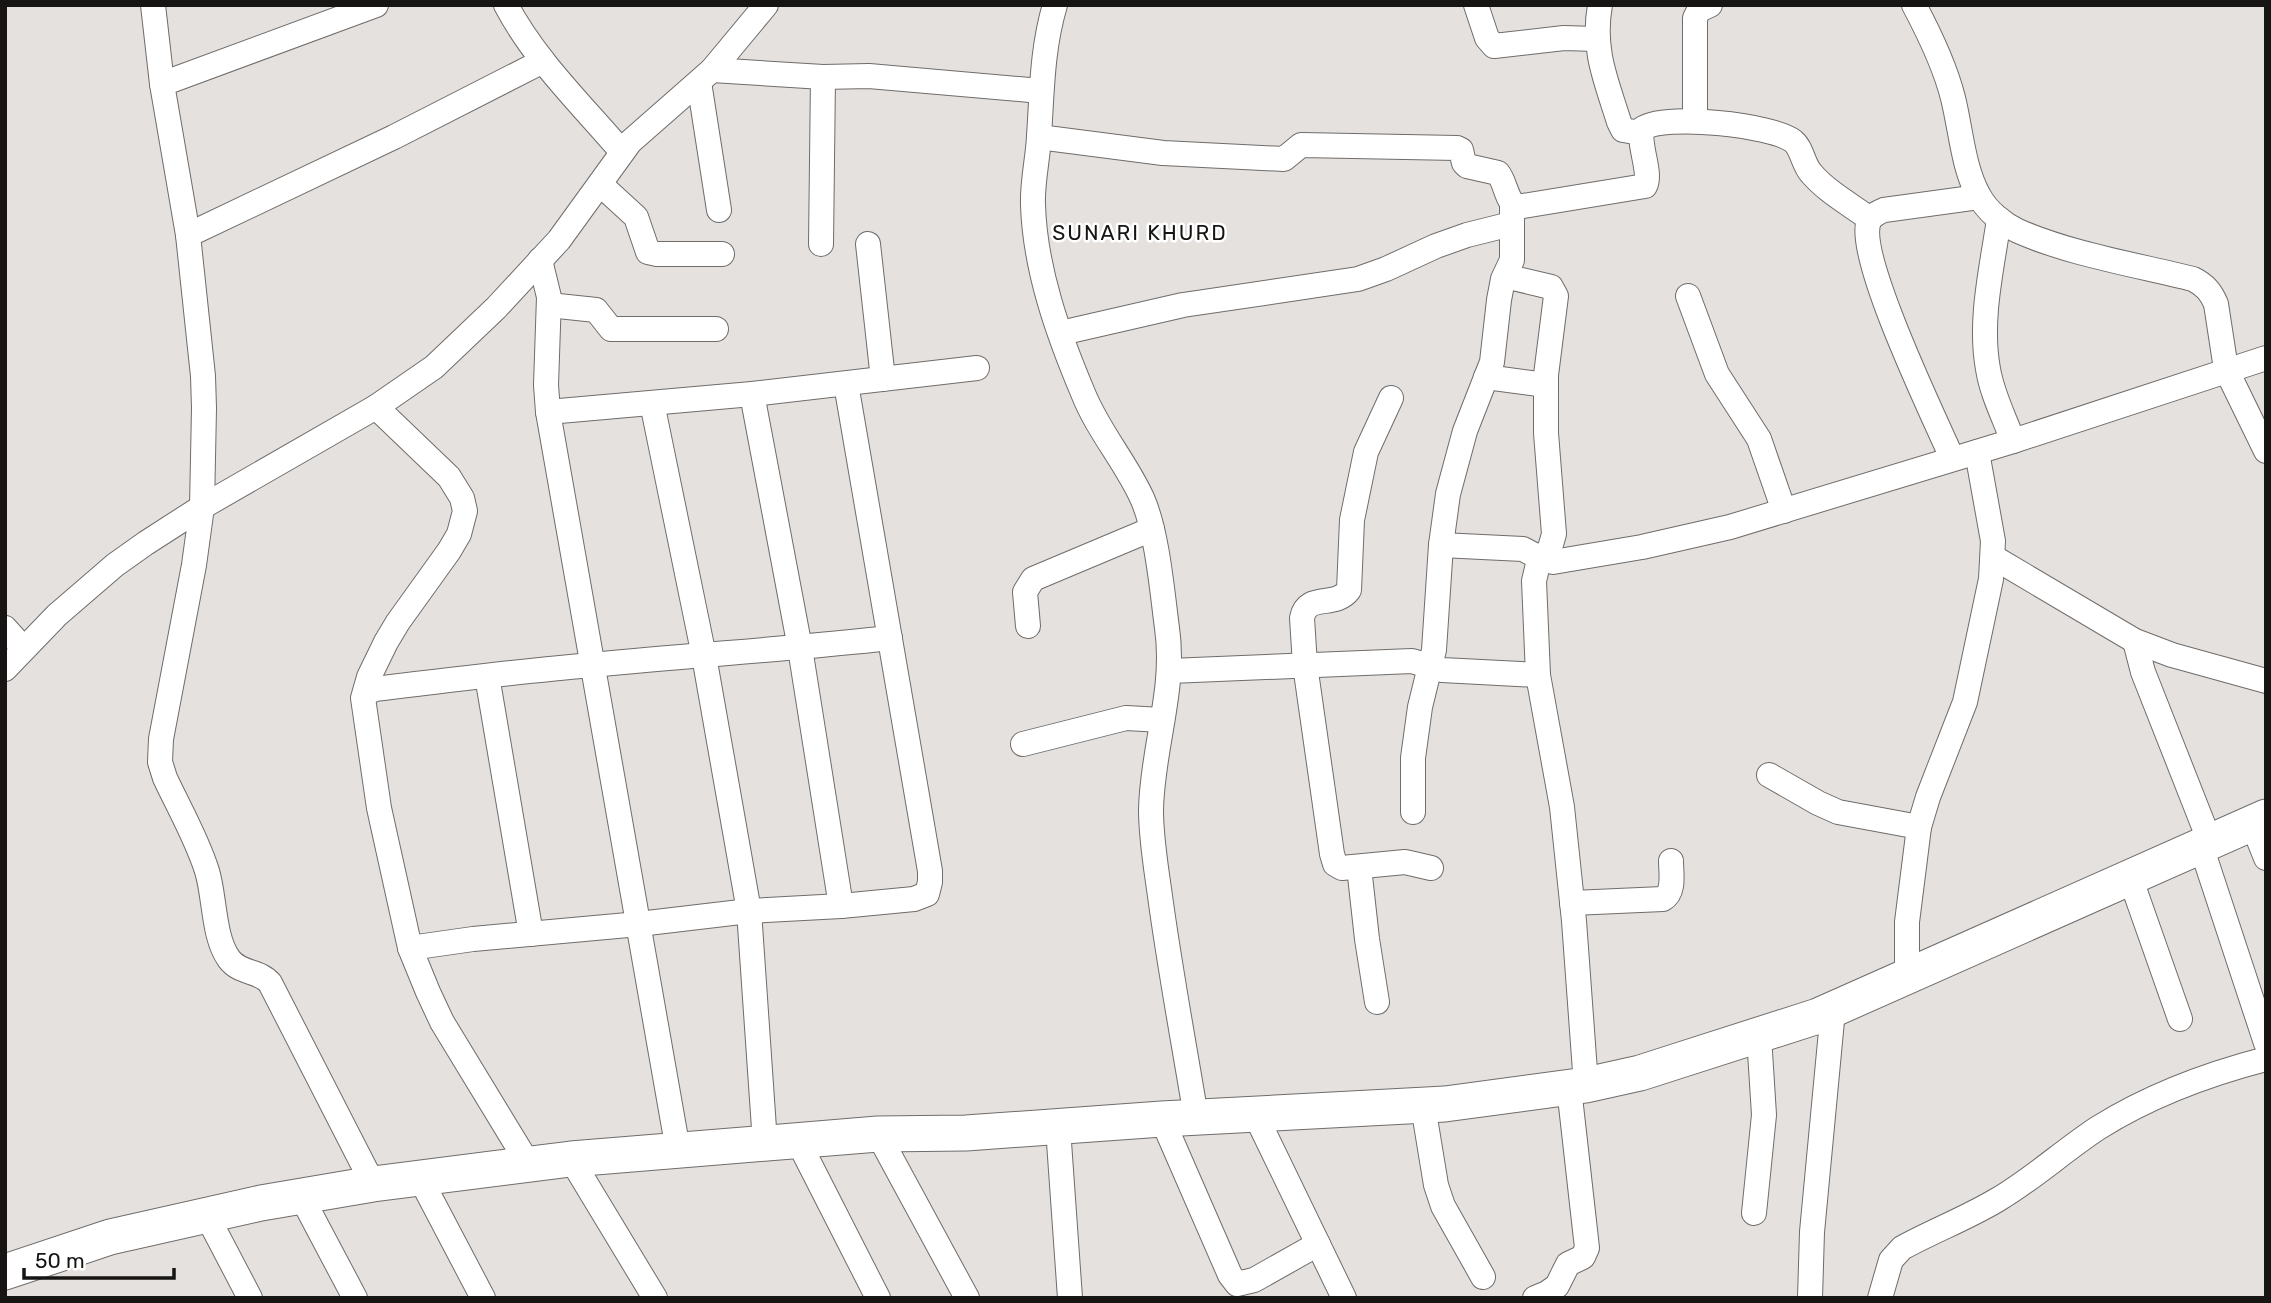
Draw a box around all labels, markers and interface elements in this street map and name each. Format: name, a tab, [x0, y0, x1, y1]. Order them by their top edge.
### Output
district label: SUNARI KHURD	[1052, 220, 1228, 245]
scale bar	[24, 1236, 175, 1280]
text: 50 m	[35, 1248, 85, 1273]

